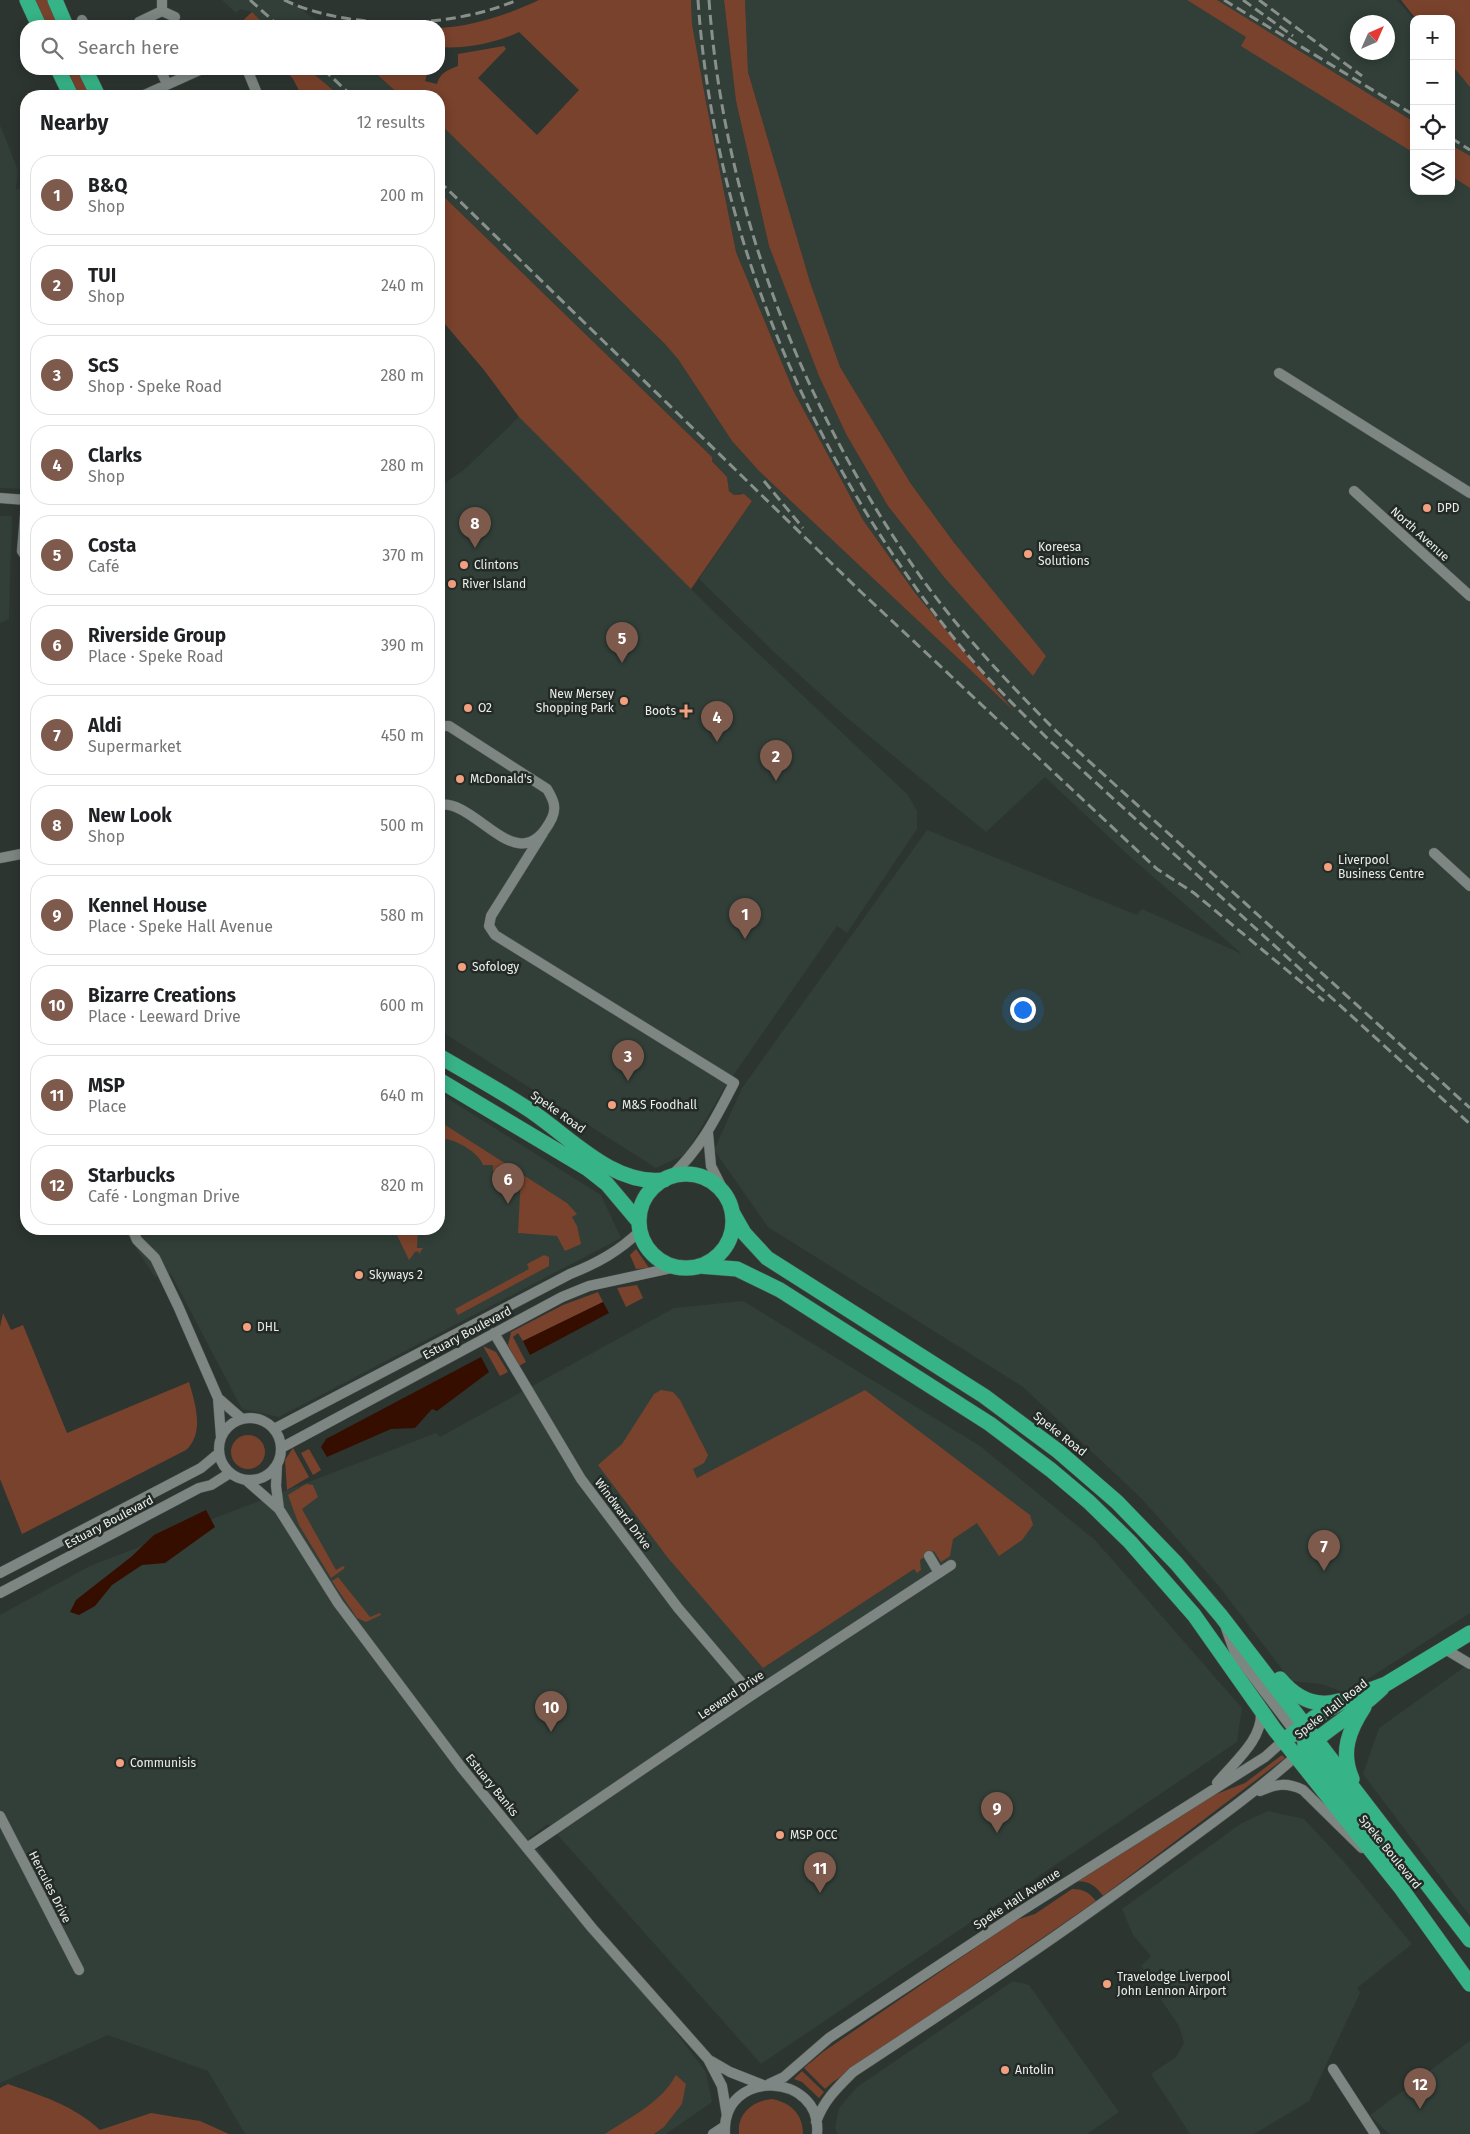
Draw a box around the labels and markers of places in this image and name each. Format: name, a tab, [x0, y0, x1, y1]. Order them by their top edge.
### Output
place label: DPD	[1437, 501, 1460, 515]
marker: DPD	[1421, 502, 1433, 514]
pin: 8	[459, 507, 491, 548]
place label: Koreesa Solutions	[1038, 540, 1090, 568]
marker: Koreesa Solutions	[1022, 548, 1034, 560]
place label: Clintons	[474, 558, 519, 572]
marker: Clintons	[458, 559, 470, 571]
place label: River Island	[462, 577, 526, 591]
marker: River Island	[446, 578, 458, 590]
pin: 5	[606, 622, 638, 663]
place label: New Mersey Shopping Park	[536, 687, 615, 715]
marker: New Mersey Shopping Park	[618, 695, 630, 707]
place label: O2	[478, 701, 492, 715]
pin: 4	[701, 701, 733, 742]
marker: O2	[462, 702, 474, 714]
place label: Boots	[645, 704, 676, 718]
marker: Boots	[680, 705, 692, 717]
pin: 2	[760, 740, 792, 781]
place label: McDonald's	[470, 772, 532, 786]
marker: McDonald's	[454, 773, 466, 785]
place label: Liverpool Business Centre	[1338, 853, 1424, 881]
marker: Liverpool Business Centre	[1322, 861, 1334, 873]
pin: 1	[729, 898, 761, 939]
place label: Sofology	[472, 960, 519, 974]
marker: Sofology	[456, 961, 468, 973]
pin: 3	[612, 1040, 644, 1081]
place label: M&S Foodhall	[622, 1098, 697, 1112]
marker: M&S Foodhall	[606, 1099, 618, 1111]
pin: 6	[492, 1163, 524, 1204]
place label: Skyways 2	[369, 1268, 423, 1282]
marker: Skyways 2	[353, 1269, 365, 1281]
place label: DHL	[257, 1320, 279, 1334]
marker: DHL	[241, 1321, 253, 1333]
pin: 7	[1308, 1530, 1340, 1571]
pin: 10	[535, 1691, 567, 1732]
place label: Communisis	[130, 1756, 196, 1770]
marker: Communisis	[114, 1757, 126, 1769]
pin: 9	[981, 1792, 1013, 1833]
place label: MSP OCC	[790, 1828, 838, 1842]
marker: MSP OCC	[774, 1829, 786, 1841]
pin: 11	[804, 1852, 836, 1893]
place label: Travelodge Liverpool John Lennon Airport	[1117, 1970, 1231, 1998]
marker: Travelodge Liverpool John Lennon Airport	[1101, 1978, 1113, 1990]
place label: Antolin	[1015, 2063, 1054, 2077]
marker: Antolin	[999, 2064, 1011, 2076]
pin: 12	[1404, 2068, 1436, 2109]

